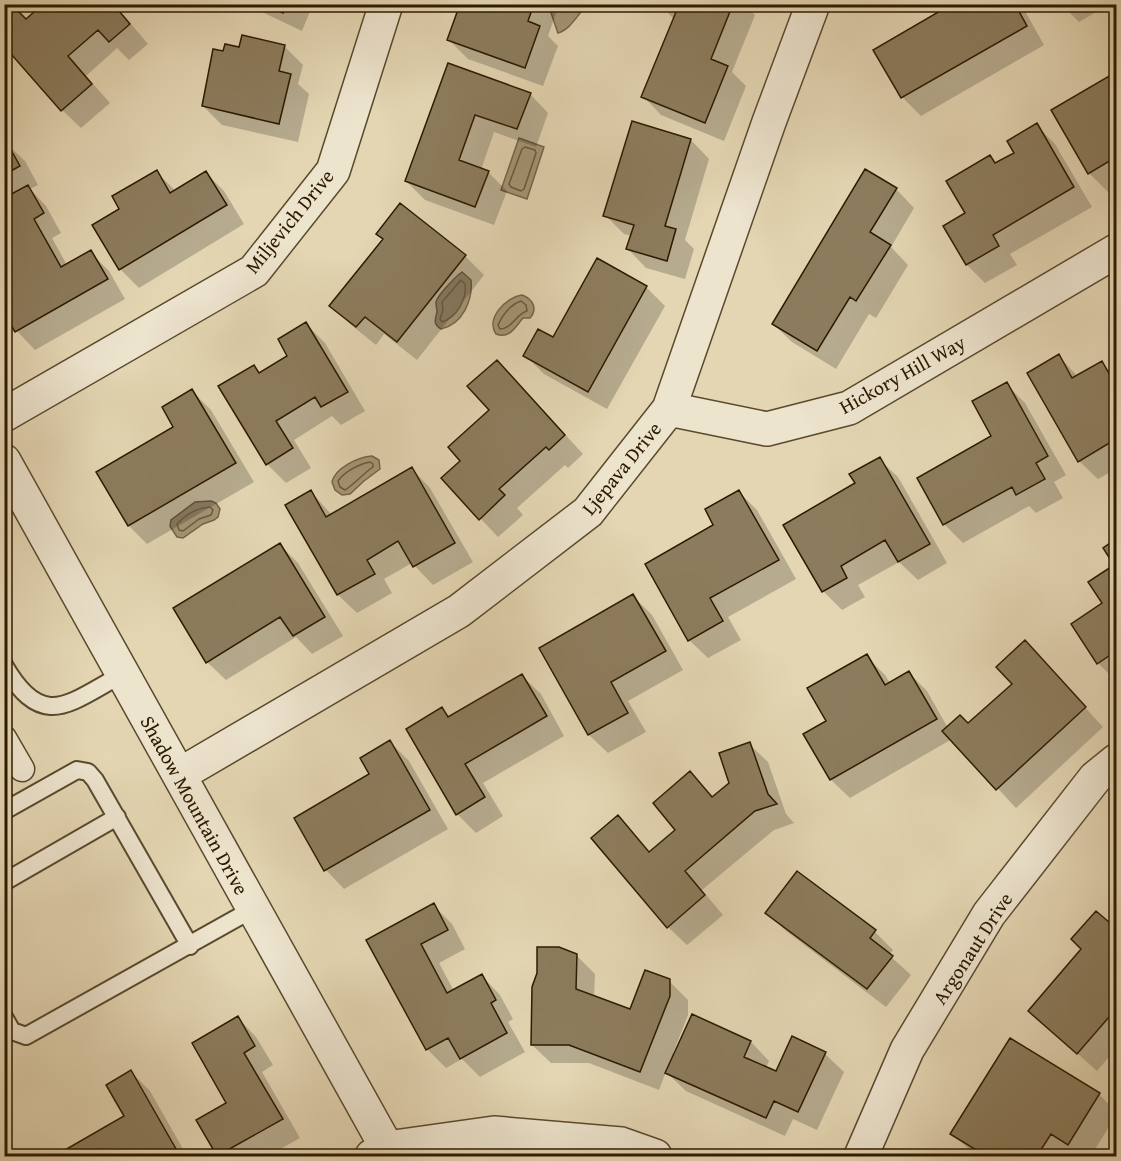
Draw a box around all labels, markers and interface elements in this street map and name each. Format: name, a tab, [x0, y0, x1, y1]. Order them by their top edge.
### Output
street label: Miljevich Drive	[238, 163, 340, 279]
street label: Hickory Hill Way	[834, 327, 970, 421]
street label: Ljepava Drive	[574, 415, 668, 521]
street label: Shadow Mountain Drive	[134, 710, 256, 900]
street label: Argonaut Drive	[925, 886, 1019, 1010]

